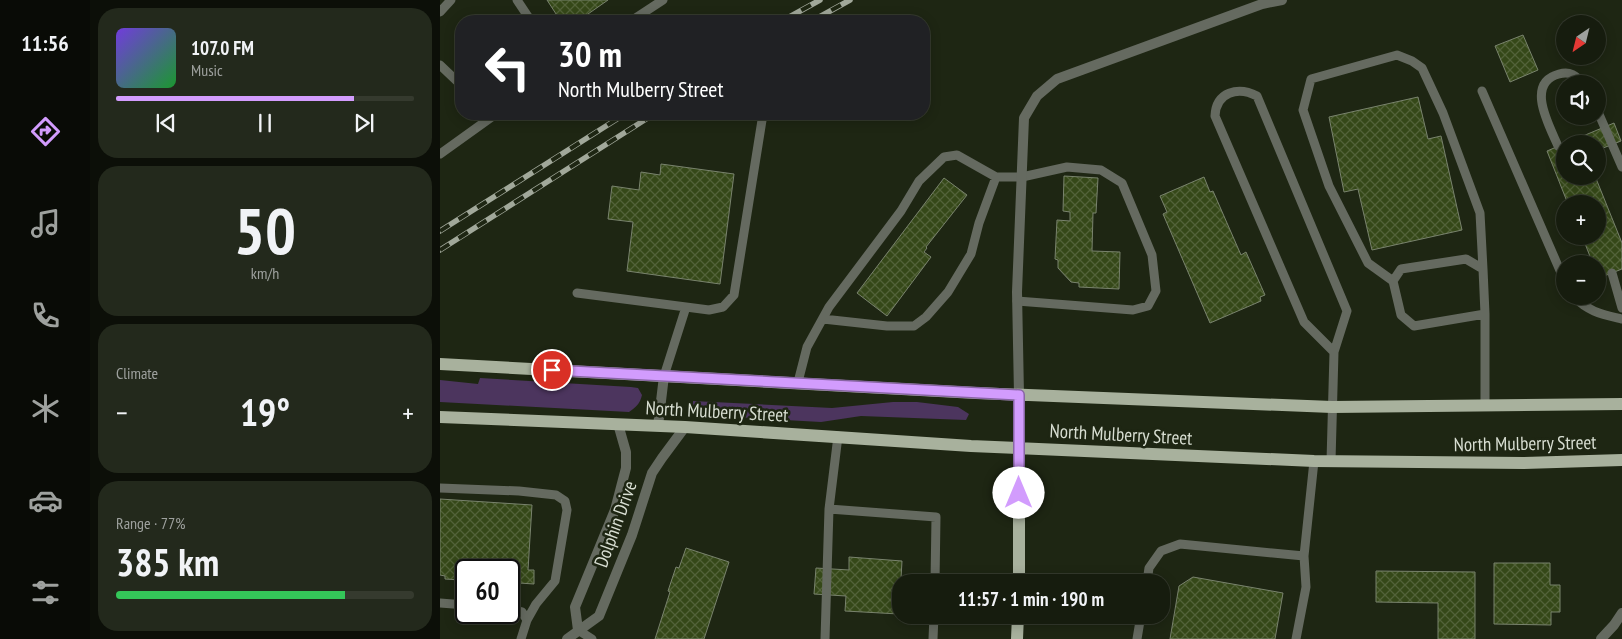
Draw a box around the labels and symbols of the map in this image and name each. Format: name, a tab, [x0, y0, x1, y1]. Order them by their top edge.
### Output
north arrow	[1556, 15, 1606, 65]
pin	[531, 349, 573, 391]
street label: North Mulberry Street	[645, 395, 790, 427]
street label: North Mulberry Street	[1049, 418, 1194, 450]
street label: North Mulberry Street	[1453, 430, 1597, 456]
position arrow	[992, 466, 1044, 518]
street label: Dolphin Drive	[588, 477, 642, 571]
speed limit sign: 60	[455, 559, 520, 624]

